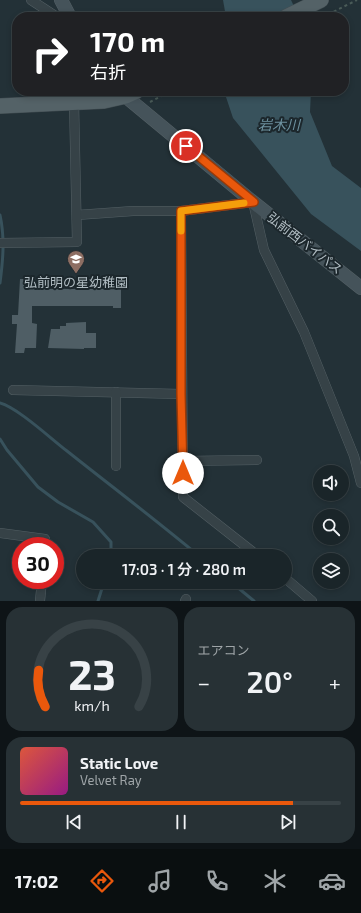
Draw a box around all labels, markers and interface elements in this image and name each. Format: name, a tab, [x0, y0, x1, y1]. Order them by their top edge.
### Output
text: 170 m	[90, 24, 165, 58]
icon: right	[24, 28, 76, 80]
text: 右折	[90, 61, 126, 83]
water label: 岩木川	[258, 116, 302, 133]
pin	[169, 129, 203, 163]
icon: arrive	[175, 135, 197, 157]
street label: 弘前西バイパス	[264, 209, 346, 277]
school or university icon: 弘前明の星幼稚園	[66, 249, 86, 274]
place label: 弘前明の星幼稚園	[24, 274, 128, 290]
position arrow	[162, 452, 204, 494]
map controls	[313, 465, 349, 589]
button: sound	[313, 465, 349, 501]
button: search	[313, 509, 349, 545]
speed limit sign: 30	[12, 537, 64, 589]
button: layers	[313, 553, 349, 589]
text: 17:03 · 1 分 · 280 m	[122, 560, 246, 578]
text: エアコン	[198, 642, 250, 658]
text: 23	[68, 648, 116, 698]
text: 20°	[246, 663, 293, 699]
text: −	[198, 669, 210, 695]
text: +	[329, 669, 341, 695]
text: km/h	[74, 697, 109, 714]
text: Static Love	[80, 754, 158, 772]
text: Velvet Ray	[80, 772, 142, 788]
icon: previous	[63, 811, 85, 833]
icon: pause	[170, 811, 192, 833]
icon: next	[277, 811, 299, 833]
icon: directions	[88, 867, 116, 895]
icon: music	[146, 867, 174, 895]
icon: phone	[203, 867, 231, 895]
icon: climate	[261, 867, 289, 895]
icon: car	[318, 867, 346, 895]
text: 17:02	[15, 870, 59, 892]

